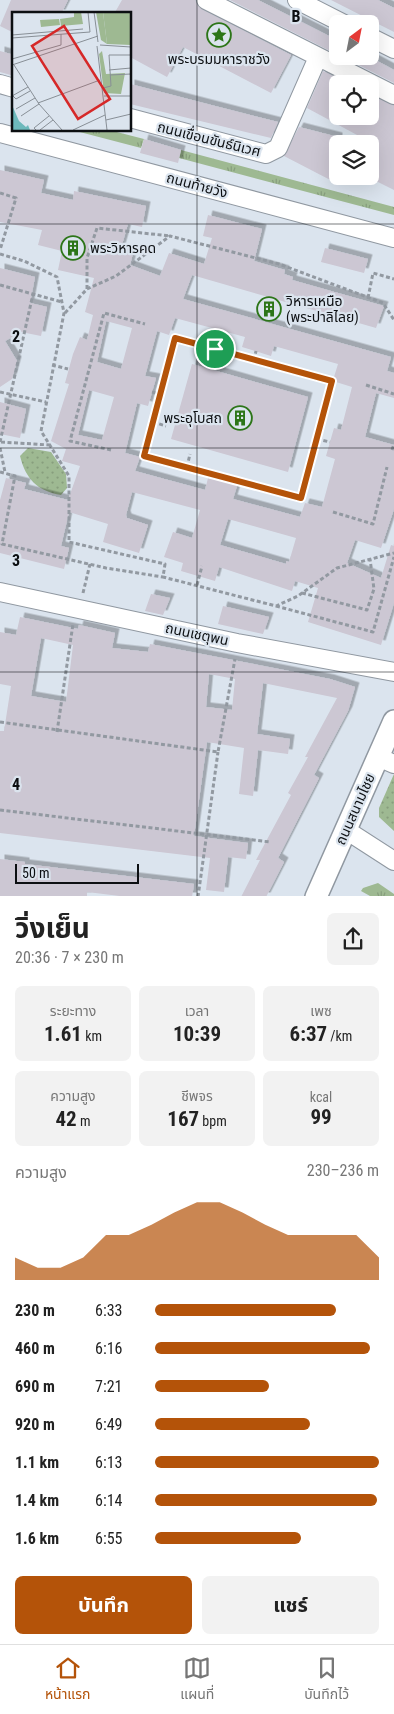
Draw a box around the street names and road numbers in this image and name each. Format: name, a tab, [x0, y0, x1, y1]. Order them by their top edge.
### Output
street label: ถนนเขื่อนขันธ์นิเวศ	[156, 116, 263, 160]
street label: ถนนท้ายวัง	[165, 169, 229, 201]
street label: ถนนเชตุพน	[164, 619, 230, 650]
street label: ถนนสนามไชย	[332, 771, 378, 847]

